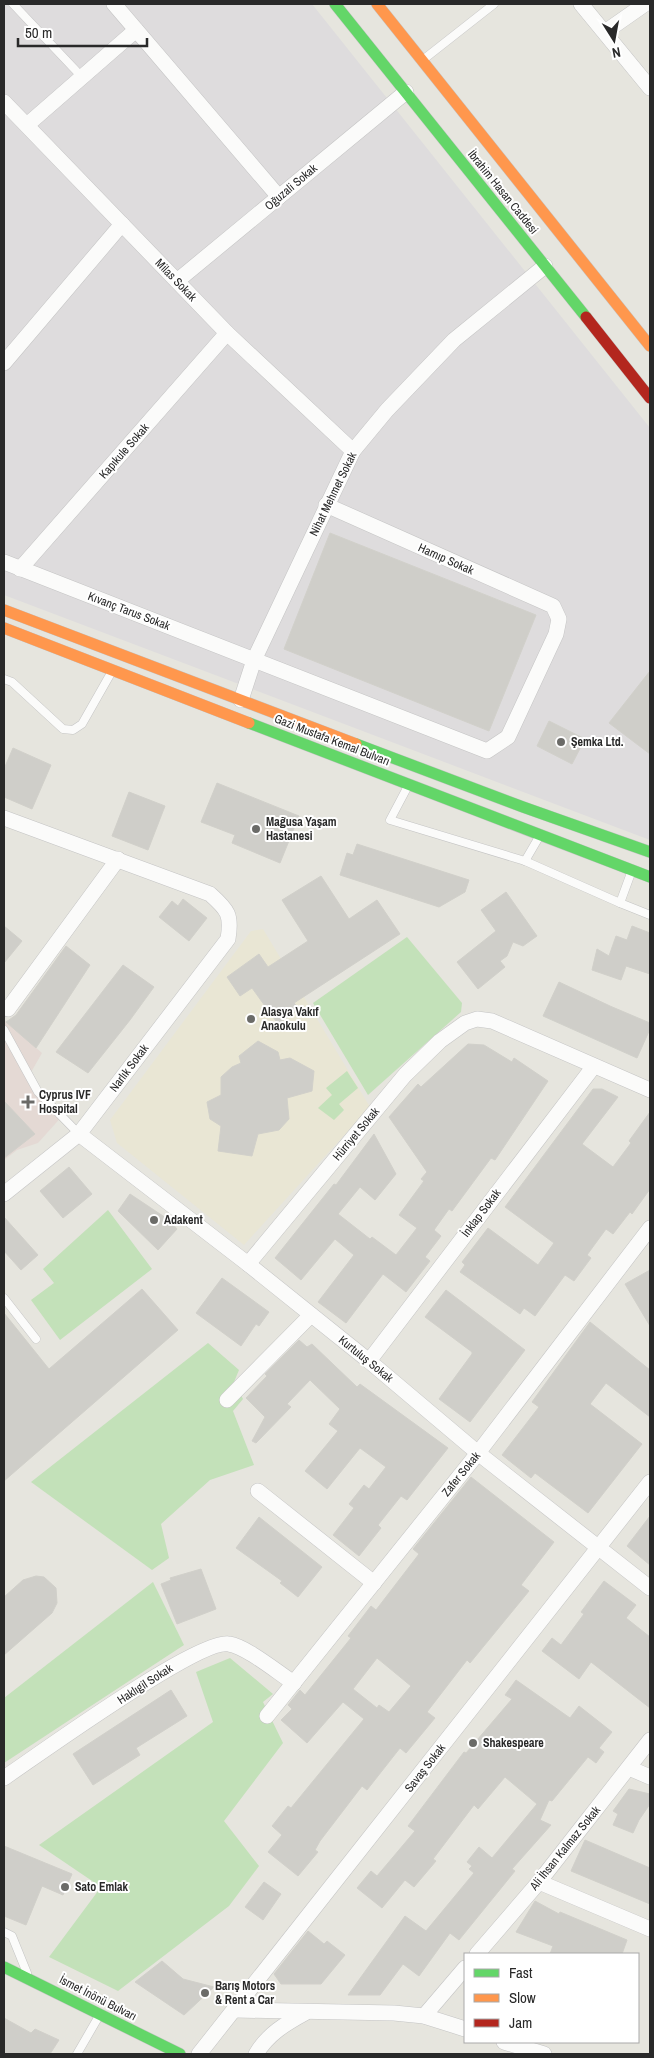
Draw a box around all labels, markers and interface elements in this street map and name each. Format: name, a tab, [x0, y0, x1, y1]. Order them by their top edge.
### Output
scale bar	[18, 15, 146, 47]
north arrow	[589, 15, 639, 65]
text: 50 m	[25, 22, 52, 43]
text: N	[611, 43, 622, 62]
street label: İbrahim Hasan Caddesi	[464, 147, 542, 237]
street label: Oğuzali Sokak	[261, 160, 321, 214]
street label: Milas Sokak	[152, 255, 200, 305]
street label: Kapıkule Sokak	[96, 420, 153, 482]
street label: Nihat Mehmet Sokak	[306, 449, 360, 539]
street label: Harnıp Sokak	[416, 540, 477, 578]
street label: Kıvanç Tarus Sokak	[86, 588, 173, 634]
street label: Gazi Mustafa Kemal Bulvarı	[272, 711, 392, 769]
place label: Şemka Ltd.	[571, 734, 624, 750]
marker: Şemka Ltd.	[555, 736, 567, 748]
place label: Mağusa Yaşam Hastanesi	[266, 814, 337, 844]
marker: Mağusa Yaşam Hastanesi	[250, 823, 262, 835]
place label: Alasya Vakıf Anaokulu	[261, 1004, 319, 1034]
marker: Alasya Vakıf Anaokulu	[245, 1013, 257, 1025]
street label: Narlık Sokak	[106, 1041, 152, 1095]
place label: Cyprus IVF Hospital	[39, 1087, 91, 1117]
marker: Cyprus IVF Hospital	[21, 1095, 35, 1109]
street label: Hürriyet Sokak	[329, 1104, 383, 1164]
street label: İnklap Sokak	[458, 1186, 504, 1240]
place label: Adakent	[164, 1212, 204, 1228]
marker: Adakent	[148, 1214, 160, 1226]
street label: Kurtuluş Sokak	[335, 1332, 397, 1386]
street label: Zafer Sokak	[438, 1448, 484, 1500]
street label: Haklıgil Sokak	[114, 1660, 176, 1708]
place label: Shakespeare	[483, 1735, 544, 1751]
marker: Shakespeare	[467, 1737, 479, 1749]
street label: Savaş Sokak	[401, 1740, 449, 1796]
street label: Ali İhsan Kalmaz Sokak	[525, 1803, 604, 1894]
place label: Sato Emlak	[75, 1879, 129, 1895]
marker: Sato Emlak	[59, 1881, 71, 1893]
legend	[464, 1953, 639, 2043]
text: Fast	[509, 1962, 533, 1983]
street label: İsmet İnönü Bulvarı	[57, 1972, 139, 2024]
place label: Barış Motors & Rent a Car	[215, 1978, 276, 2008]
marker: Barış Motors & Rent a Car	[199, 1987, 211, 1999]
text: Slow	[509, 1987, 536, 2008]
text: Jam	[509, 2012, 532, 2033]

